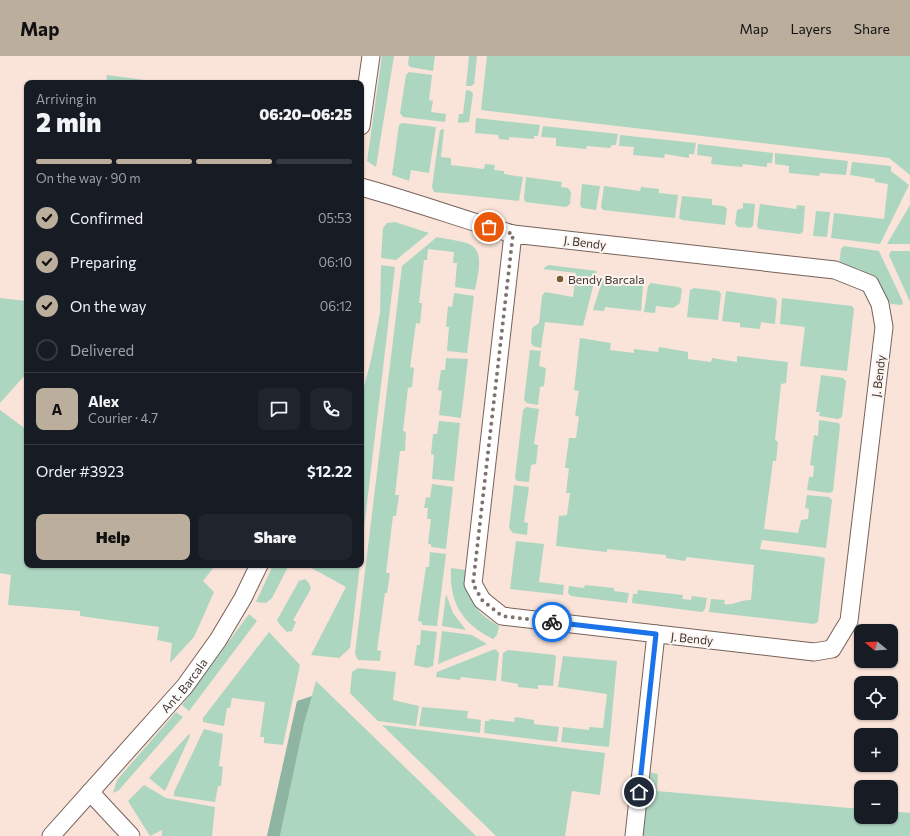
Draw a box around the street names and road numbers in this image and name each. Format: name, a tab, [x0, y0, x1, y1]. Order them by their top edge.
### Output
street label: J. Bendy	[563, 232, 607, 253]
street label: J. Bendy	[868, 354, 889, 398]
street label: J. Bendy	[670, 629, 714, 648]
street label: Ant. Barcala	[158, 655, 210, 715]

